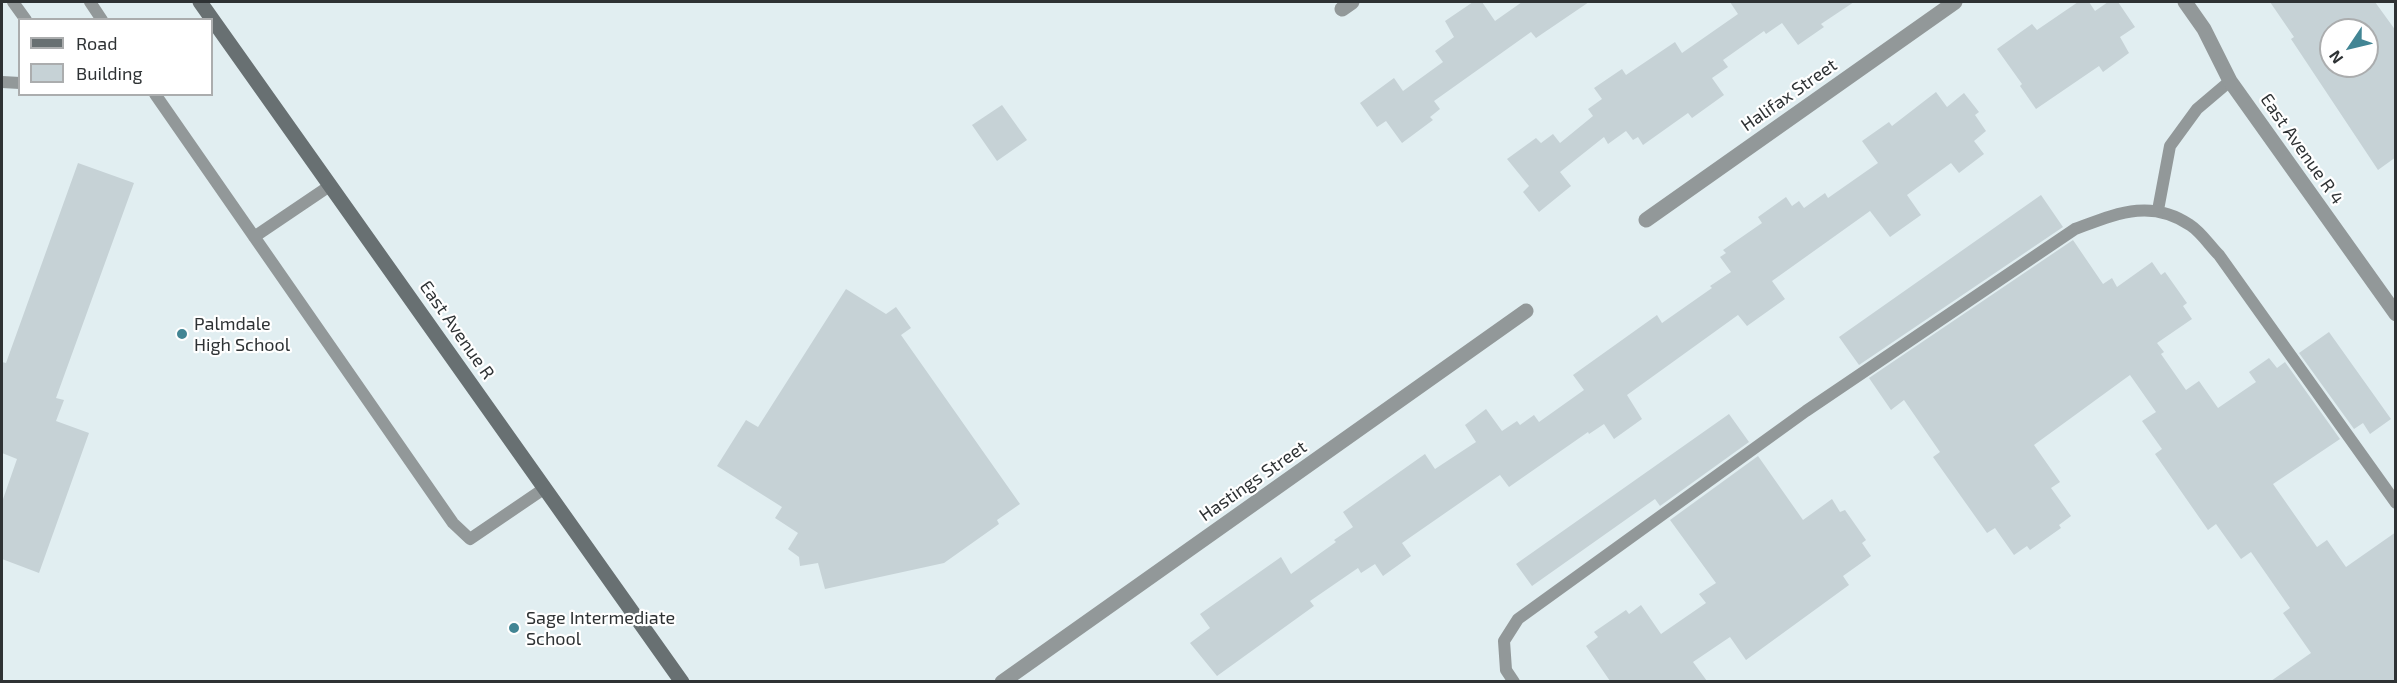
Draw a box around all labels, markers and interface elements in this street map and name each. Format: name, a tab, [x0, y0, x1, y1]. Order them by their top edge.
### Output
legend	[18, 18, 213, 96]
north arrow	[2319, 18, 2379, 78]
text: Road	[76, 32, 117, 54]
text: N	[2324, 47, 2347, 68]
street label: Halifax Street	[1737, 54, 1841, 136]
text: Building	[76, 62, 143, 84]
street label: East Avenue R 4	[2256, 89, 2348, 209]
street label: East Avenue R	[415, 277, 499, 383]
place label: Palmdale High School	[194, 313, 290, 356]
marker: Palmdale High School	[175, 327, 189, 341]
street label: Hastings Street	[1195, 436, 1311, 526]
place label: Sage Intermediate School	[526, 607, 675, 650]
marker: Sage Intermediate School	[507, 621, 521, 635]

